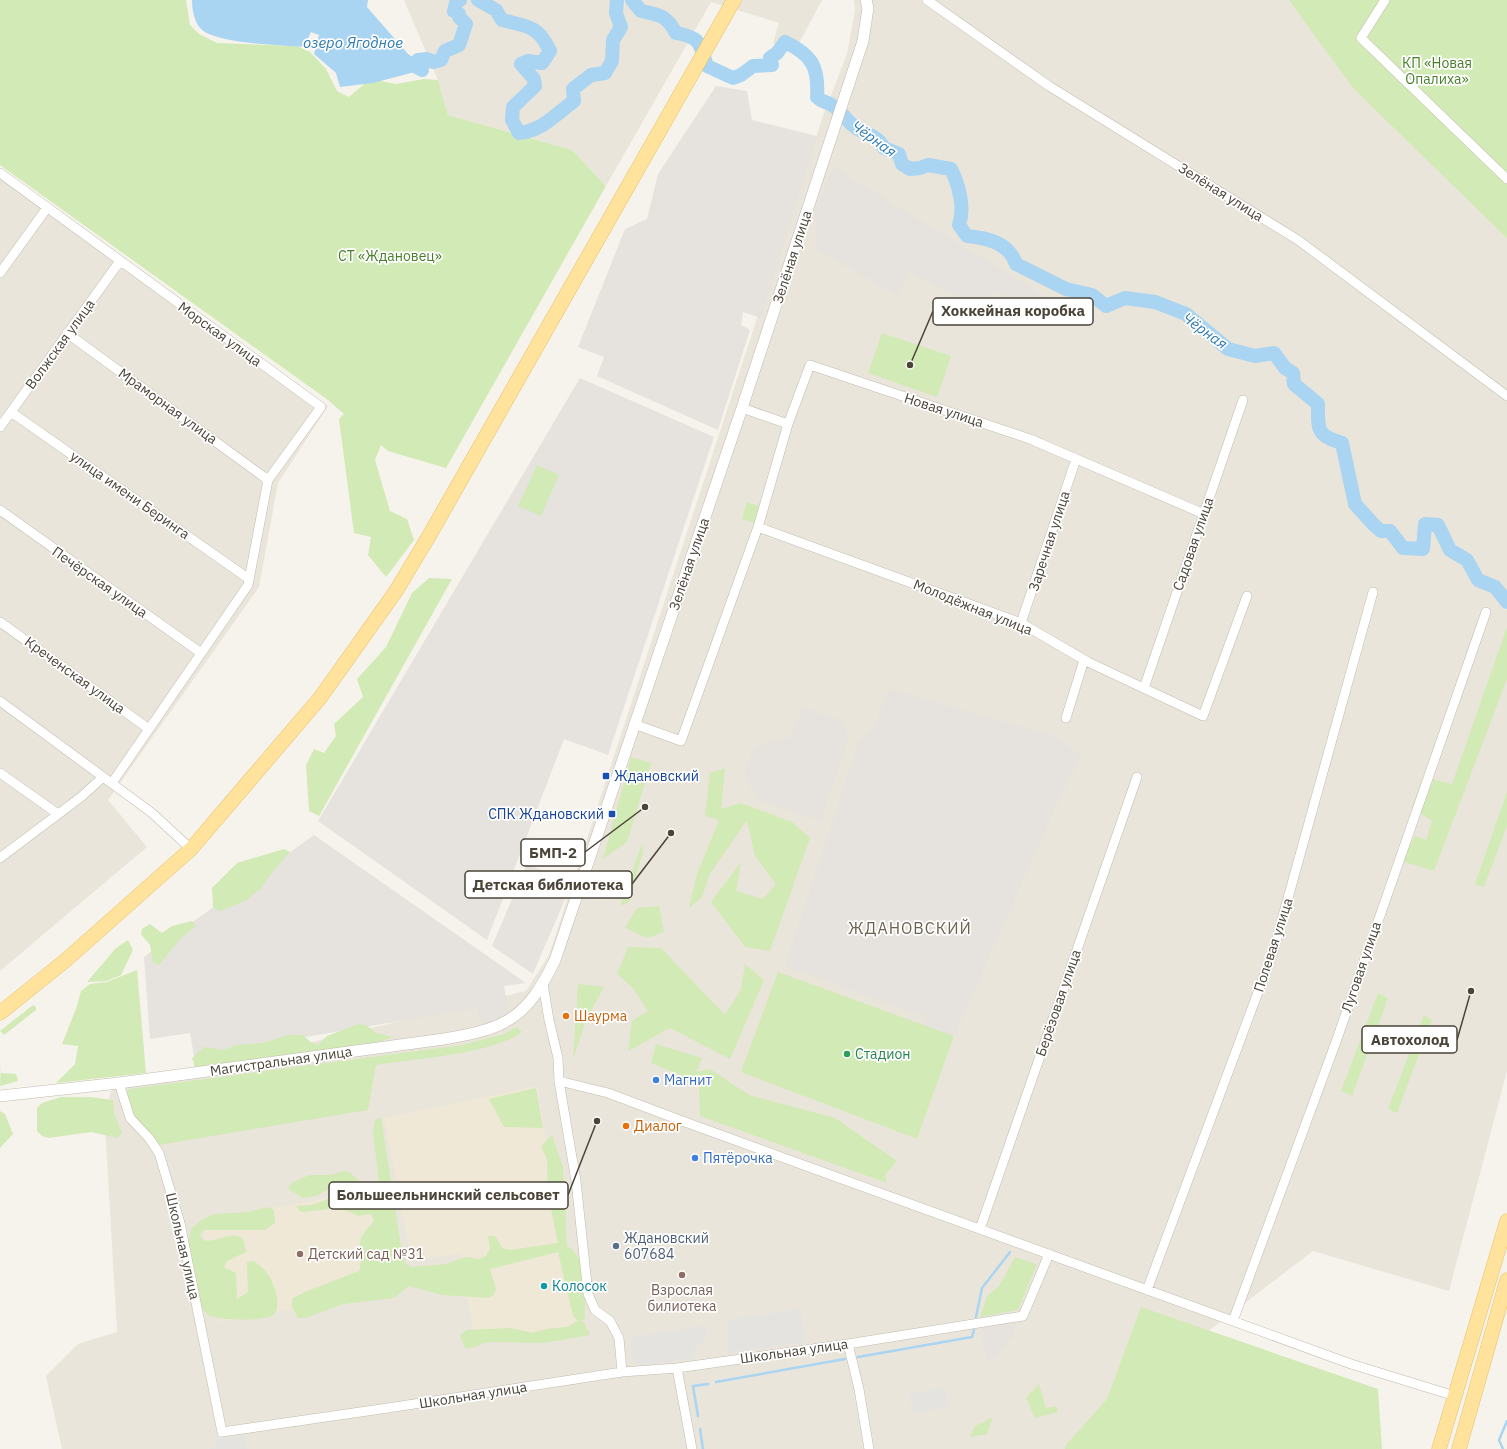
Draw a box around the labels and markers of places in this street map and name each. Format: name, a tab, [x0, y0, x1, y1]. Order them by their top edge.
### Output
callout: Хоккейная коробка	[933, 298, 1093, 325]
place label: Ждановский	[614, 767, 699, 785]
marker: Ждановский	[601, 771, 611, 781]
place label: СПК Ждановский	[488, 805, 604, 823]
marker: СПК Ждановский	[607, 809, 617, 819]
callout: БМП-2	[521, 839, 585, 866]
callout: Детская библиотека	[465, 871, 632, 898]
place label: Шаурма	[574, 1007, 628, 1025]
marker: Шаурма	[561, 1011, 571, 1021]
callout: Автохолод	[1362, 1026, 1457, 1053]
place label: Стадион	[855, 1045, 911, 1063]
marker: Стадион	[842, 1049, 852, 1059]
place label: Магнит	[664, 1071, 712, 1089]
marker: Магнит	[651, 1075, 661, 1085]
place label: Диалог	[634, 1117, 682, 1135]
marker: Диалог	[621, 1121, 631, 1131]
place label: Пятёрочка	[703, 1149, 773, 1167]
marker: Пятёрочка	[690, 1153, 700, 1163]
callout: Большеельнинский сельсовет	[329, 1182, 568, 1209]
place label: Ждановский 607684	[624, 1229, 709, 1263]
marker: Ждановский 607684	[611, 1241, 621, 1251]
place label: Детский сад №31	[308, 1245, 424, 1263]
marker: Детский сад №31	[295, 1249, 305, 1259]
marker: Взрослая билиотека	[677, 1270, 687, 1280]
place label: Колосок	[552, 1277, 607, 1295]
marker: Колосок	[539, 1281, 549, 1291]
place label: Взрослая билиотека	[647, 1281, 717, 1315]

